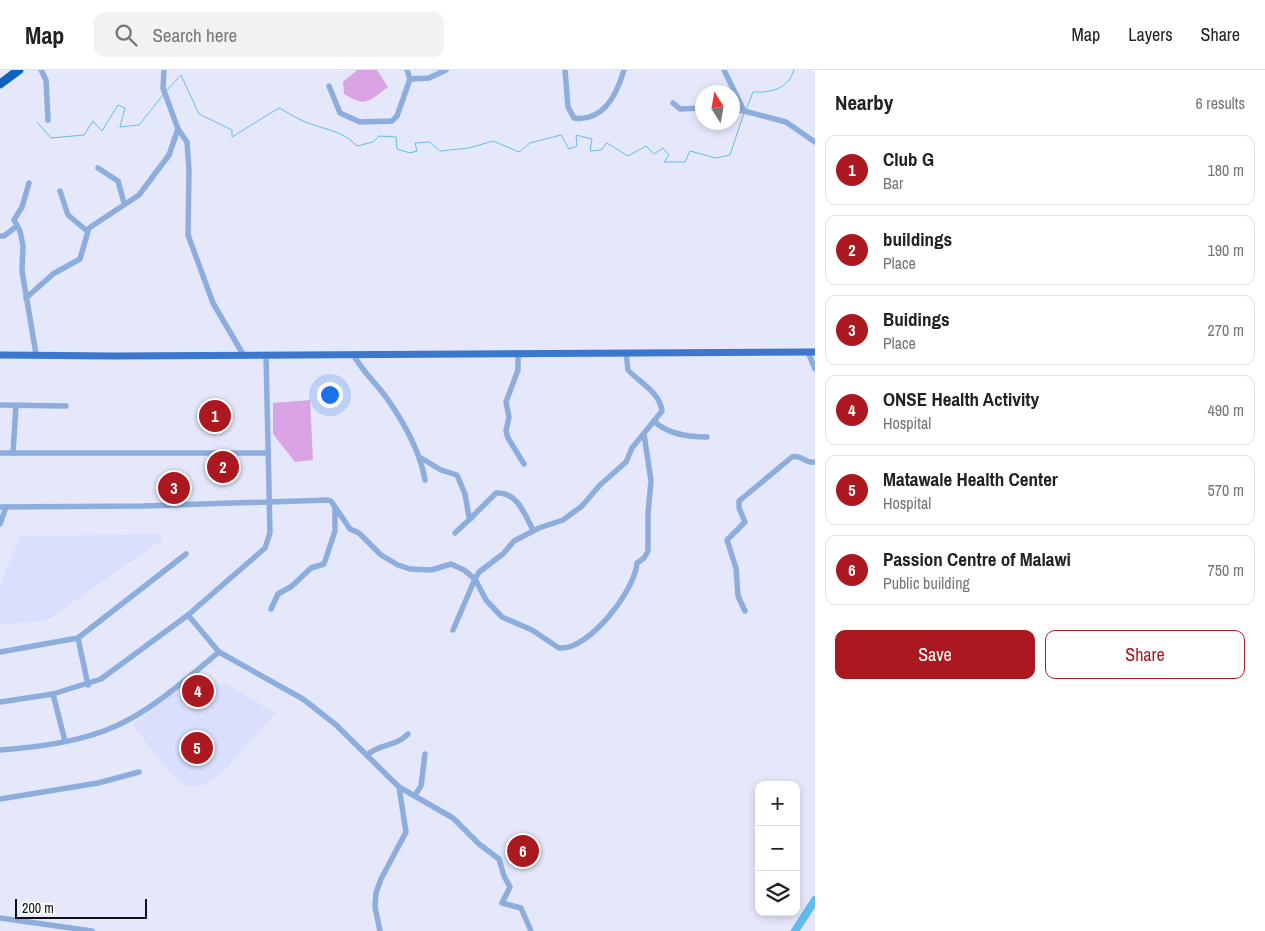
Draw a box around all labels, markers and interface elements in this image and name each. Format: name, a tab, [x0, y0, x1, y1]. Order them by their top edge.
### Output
search box	[94, 12, 444, 57]
text: Map	[25, 19, 64, 51]
icon: search	[112, 21, 140, 49]
text: Search here	[152, 22, 237, 48]
text: Map	[1072, 22, 1100, 47]
text: Layers	[1128, 22, 1173, 47]
text: Share	[1201, 22, 1240, 47]
north arrow	[695, 85, 740, 130]
text: Nearby	[835, 88, 893, 117]
text: 6 results	[1195, 92, 1245, 114]
text: Club G	[883, 146, 934, 172]
text: 1	[848, 159, 856, 181]
text: 180 m	[1208, 159, 1244, 181]
text: Bar	[883, 172, 903, 194]
text: buildings	[883, 226, 952, 252]
text: 2	[848, 239, 856, 261]
text: 190 m	[1208, 239, 1244, 261]
text: Place	[883, 252, 916, 274]
text: Buidings	[883, 306, 950, 332]
text: 3	[848, 319, 856, 341]
text: 270 m	[1208, 319, 1244, 341]
text: Place	[883, 332, 916, 354]
your location	[317, 382, 343, 408]
text: ONSE Health Activity	[883, 386, 1039, 412]
pin: 1	[199, 397, 231, 435]
text: 4	[848, 399, 856, 421]
text: 490 m	[1208, 399, 1244, 421]
text: Hospital	[883, 412, 931, 434]
pin: 2	[207, 448, 239, 486]
text: Matawale Health Center	[883, 466, 1058, 492]
pin: 3	[158, 469, 190, 507]
text: 5	[848, 479, 856, 501]
text: 570 m	[1208, 479, 1244, 501]
text: Hospital	[883, 492, 931, 514]
text: Passion Centre of Malawi	[883, 546, 1071, 572]
text: 6	[848, 559, 856, 581]
text: 750 m	[1208, 559, 1244, 581]
text: Public building	[883, 572, 970, 594]
button: Save	[835, 630, 1035, 679]
button: Share	[1045, 630, 1245, 679]
pin: 4	[182, 672, 214, 710]
pin: 5	[181, 729, 213, 767]
map controls	[755, 781, 800, 916]
button: +	[755, 781, 800, 826]
button: −	[755, 826, 800, 871]
pin: 6	[507, 832, 539, 870]
button: layers	[755, 871, 800, 916]
scale bar	[15, 896, 148, 919]
text: 200 m	[22, 899, 54, 917]

